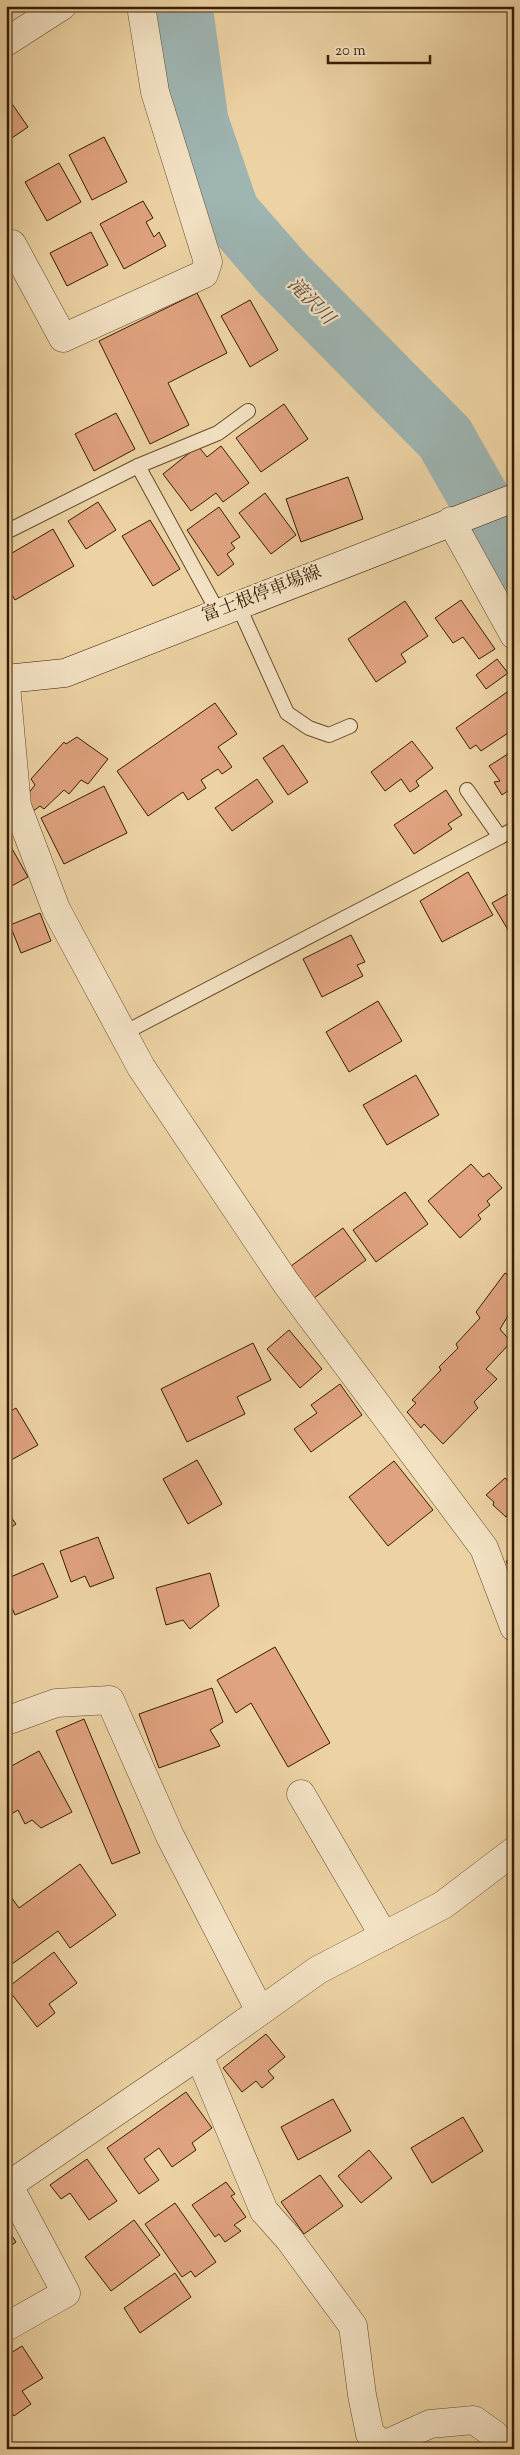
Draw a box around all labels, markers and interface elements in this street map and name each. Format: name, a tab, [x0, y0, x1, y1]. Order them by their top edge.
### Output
scale bar	[328, 32, 430, 64]
text: 20 m	[335, 41, 366, 62]
water label: 滝沢川	[280, 272, 341, 333]
street label: 富士根停車場線	[199, 560, 325, 630]

